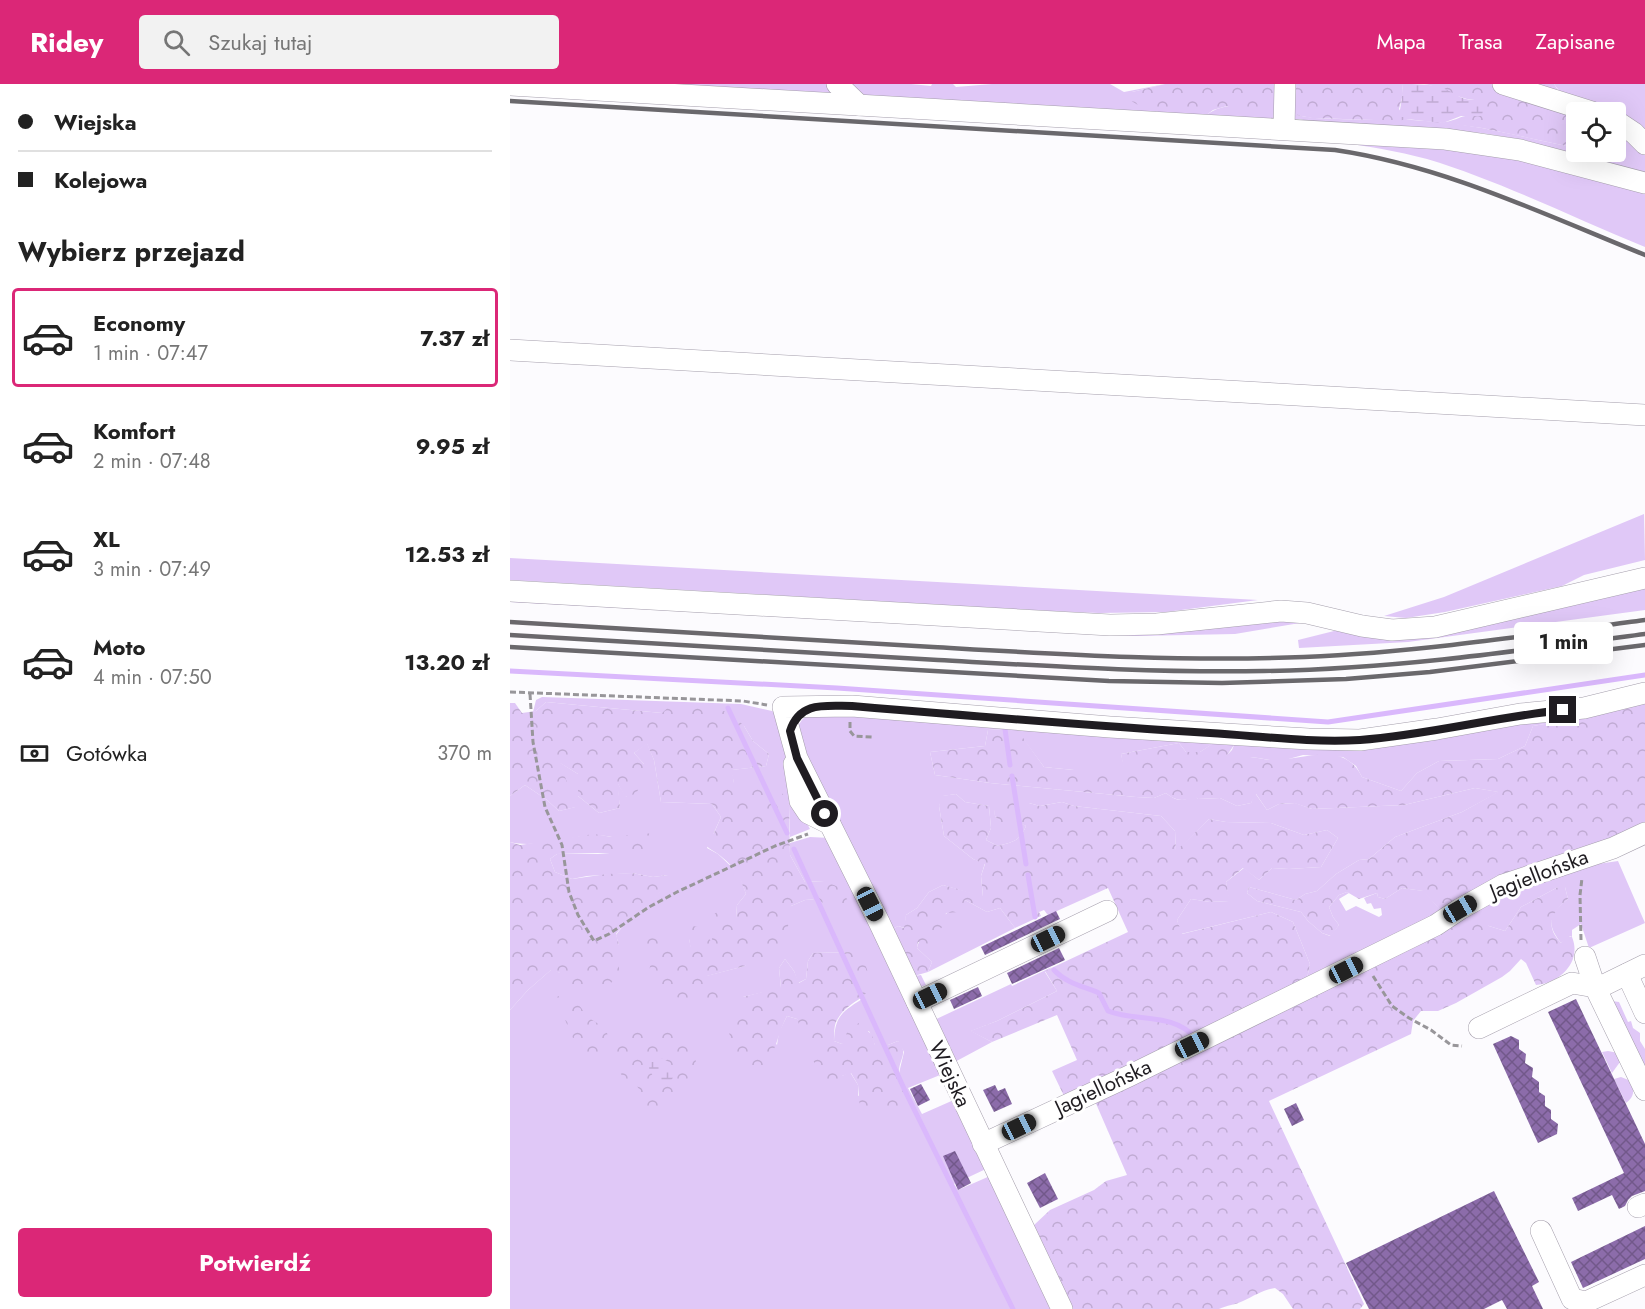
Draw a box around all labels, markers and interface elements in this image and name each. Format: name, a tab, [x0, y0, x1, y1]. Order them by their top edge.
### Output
search box	[139, 15, 559, 69]
text: Ridey	[30, 22, 103, 63]
icon: search	[160, 26, 193, 59]
text: Szukaj tutaj	[208, 26, 312, 58]
text: Mapa	[1376, 27, 1426, 57]
text: Trasa	[1459, 27, 1503, 57]
text: Zapisane	[1536, 27, 1615, 57]
map controls	[1566, 102, 1626, 162]
button: locate	[1566, 102, 1626, 162]
text: Wiejska	[54, 106, 137, 138]
text: Kolejowa	[54, 164, 147, 196]
text: Wybierz przejazd	[18, 232, 245, 271]
text: Economy	[93, 307, 185, 339]
icon: car	[21, 311, 75, 365]
text: 7.37 zł	[420, 322, 489, 354]
text: 1 min · 07:47	[93, 339, 208, 368]
text: Komfort	[93, 415, 175, 447]
icon: car	[21, 419, 75, 473]
text: 9.95 zł	[416, 430, 489, 462]
text: 2 min · 07:48	[93, 447, 211, 476]
text: XL	[93, 523, 120, 555]
icon: car	[21, 527, 75, 581]
text: 12.53 zł	[404, 538, 489, 570]
text: 3 min · 07:49	[93, 555, 211, 584]
callout: 1 min	[1514, 623, 1612, 665]
text: 1 min	[1539, 628, 1588, 657]
text: Moto	[93, 631, 146, 663]
icon: car	[21, 635, 75, 689]
text: 13.20 zł	[404, 646, 489, 678]
text: 4 min · 07:50	[93, 663, 212, 692]
route end	[1549, 696, 1576, 723]
icon: cash	[18, 737, 51, 770]
text: Gotówka	[66, 737, 147, 769]
text: 370 m	[437, 739, 492, 768]
route start	[811, 800, 838, 827]
street label: Jagiellońska	[1483, 841, 1593, 908]
car	[854, 884, 886, 924]
car	[1440, 892, 1480, 926]
car	[1028, 923, 1068, 955]
car	[1326, 954, 1366, 986]
car	[910, 980, 950, 1012]
car	[1172, 1029, 1212, 1061]
street label: Wiejska	[922, 1036, 978, 1112]
street label: Jagiellońska	[1047, 1052, 1156, 1124]
car	[999, 1111, 1039, 1143]
button: Potwierdź	[18, 1228, 492, 1297]

